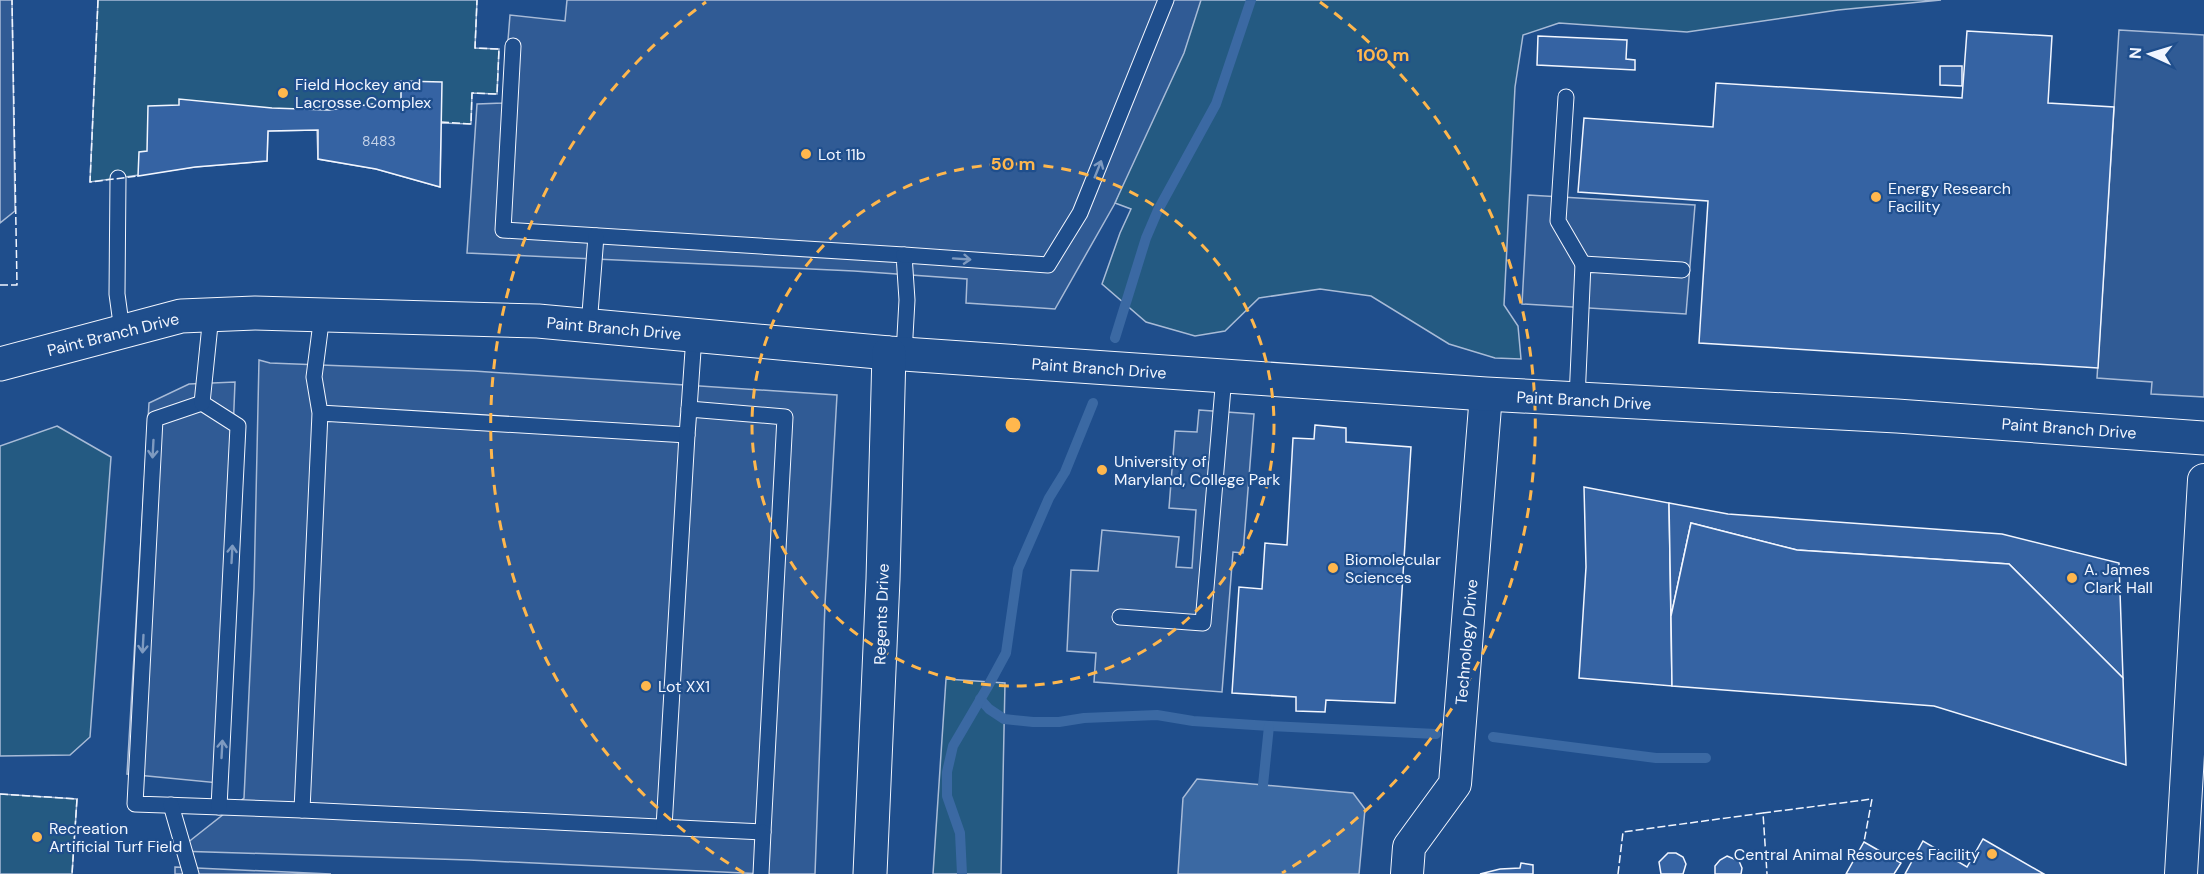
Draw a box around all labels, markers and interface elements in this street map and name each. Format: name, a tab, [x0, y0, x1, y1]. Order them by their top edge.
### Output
north arrow	[2120, 24, 2180, 84]
text: 100 m	[1356, 43, 1410, 67]
text: N	[2125, 46, 2146, 60]
place label: Field Hockey and Lacrosse Complex	[295, 74, 431, 113]
marker: Field Hockey and Lacrosse Complex	[276, 86, 290, 100]
house number: 8483	[362, 132, 396, 150]
place label: Lot 11b	[818, 144, 866, 165]
marker: Lot 11b	[799, 147, 813, 161]
text: 50 m	[990, 152, 1036, 176]
one-way arrow	[1093, 160, 1104, 178]
place label: Energy Research Facility	[1888, 178, 2011, 217]
marker: Energy Research Facility	[1869, 190, 1883, 204]
one-way arrow	[952, 254, 971, 265]
street label: Paint Branch Drive	[45, 308, 181, 361]
street label: Paint Branch Drive	[546, 312, 682, 345]
street label: Paint Branch Drive	[1031, 353, 1167, 384]
street label: Paint Branch Drive	[1516, 386, 1652, 415]
street label: Paint Branch Drive	[2001, 413, 2137, 444]
centre of rings	[1003, 415, 1023, 435]
one-way arrow	[148, 438, 159, 458]
place label: University of Maryland, College Park	[1114, 451, 1280, 490]
marker: University of Maryland, College Park	[1095, 463, 1109, 477]
one-way arrow	[226, 545, 237, 565]
place label: Biomolecular Sciences	[1345, 549, 1441, 588]
place label: A. James Clark Hall	[2084, 559, 2153, 598]
marker: Biomolecular Sciences	[1326, 561, 1340, 575]
street label: Regents Drive	[869, 563, 894, 665]
marker: A. James Clark Hall	[2065, 571, 2079, 585]
street label: Technology Drive	[1451, 578, 1482, 706]
one-way arrow	[137, 633, 148, 653]
place label: Lot XX1	[658, 676, 710, 697]
marker: Lot XX1	[639, 679, 653, 693]
one-way arrow	[217, 739, 228, 759]
place label: Recreation Artificial Turf Field	[49, 818, 182, 857]
marker: Recreation Artificial Turf Field	[30, 830, 44, 844]
place label: Central Animal Resources Facility	[1734, 844, 1980, 865]
marker: Central Animal Resources Facility	[1985, 847, 1999, 861]

